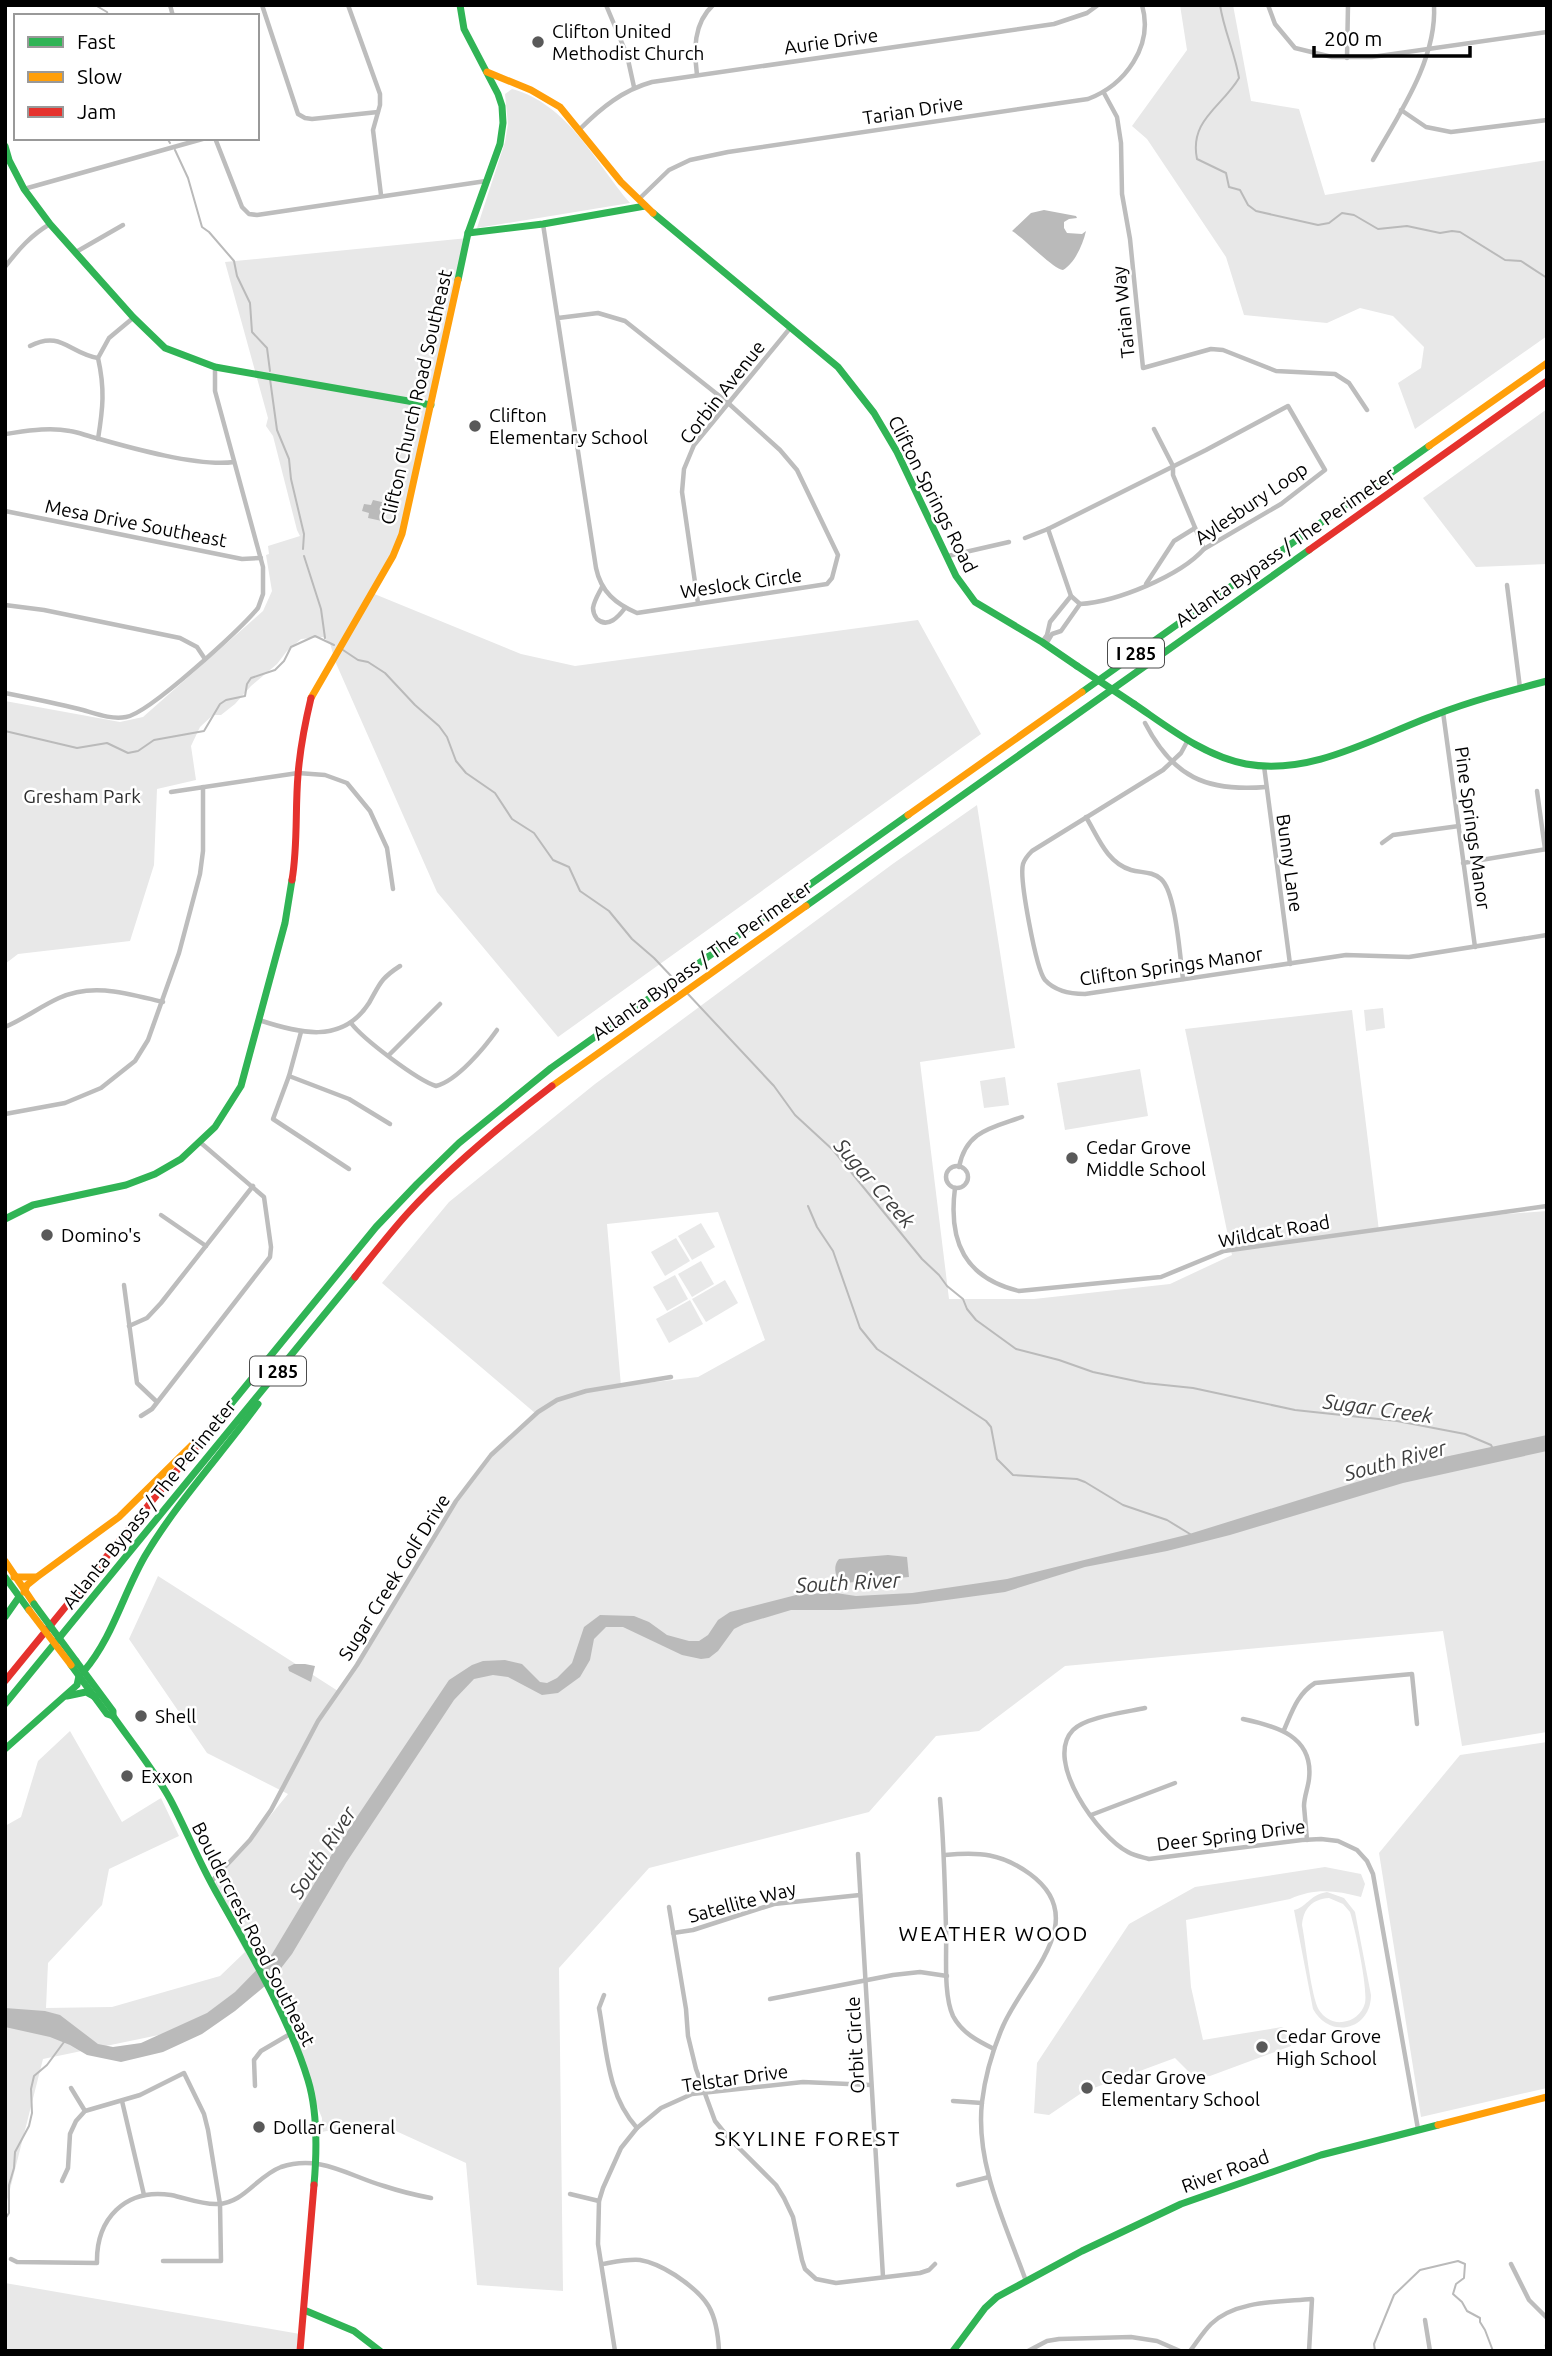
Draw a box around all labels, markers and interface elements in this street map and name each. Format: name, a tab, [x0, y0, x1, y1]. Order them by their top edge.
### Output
legend	[14, 14, 259, 140]
scale bar	[1314, 14, 1470, 58]
place label: Clifton United Methodist Church	[552, 20, 704, 64]
street label: Aurie Drive	[783, 24, 879, 58]
text: 200 m	[1324, 26, 1382, 50]
text: Fast	[77, 29, 115, 53]
marker: Clifton United Methodist Church	[530, 34, 546, 50]
text: Slow	[77, 64, 122, 88]
street label: Tarian Drive	[861, 91, 965, 129]
text: Jam	[77, 99, 116, 123]
street label: Tarian Way	[1107, 265, 1139, 359]
street label: Clifton Church Road Southeast	[376, 267, 456, 527]
street label: Corbin Avenue	[675, 336, 769, 448]
place label: Clifton Elementary School	[489, 404, 648, 448]
street label: Clifton Springs Road	[884, 412, 982, 576]
marker: Clifton Elementary School	[467, 418, 483, 434]
street label: Aylesbury Loop	[1190, 457, 1312, 549]
street label: Atlanta Bypass / The Perimeter	[1171, 463, 1399, 631]
street label: Mesa Drive Southeast	[43, 495, 229, 552]
street label: Weslock Circle	[679, 564, 803, 602]
road number: I 285	[1108, 638, 1164, 668]
street label: Pine Springs Manor	[1451, 745, 1495, 911]
park label: Gresham Park	[23, 785, 141, 807]
street label: Bunny Lane	[1272, 813, 1308, 913]
street label: Atlanta Bypass / The Perimeter	[588, 876, 816, 1044]
street label: Clifton Springs Manor	[1078, 942, 1264, 990]
water label: Sugar Creek	[829, 1133, 920, 1233]
place label: Cedar Grove Middle School	[1086, 1136, 1206, 1180]
marker: Cedar Grove Middle School	[1064, 1150, 1080, 1166]
street label: Wildcat Road	[1217, 1210, 1331, 1252]
place label: Domino's	[61, 1224, 141, 1246]
marker: Domino's	[39, 1227, 55, 1243]
road number: I 285	[250, 1356, 306, 1386]
water label: Sugar Creek	[1321, 1388, 1435, 1428]
street label: Atlanta Bypass / The Perimeter	[58, 1395, 240, 1613]
water label: South River	[1340, 1435, 1450, 1485]
street label: Sugar Creek Golf Drive	[334, 1490, 454, 1664]
water label: South River	[794, 1567, 902, 1597]
place label: Shell	[155, 1705, 196, 1727]
marker: Shell	[133, 1708, 149, 1724]
place label: Exxon	[141, 1765, 193, 1787]
marker: Exxon	[119, 1768, 135, 1784]
water label: South River	[283, 1801, 361, 1903]
street label: Deer Spring Drive	[1155, 1815, 1307, 1855]
street label: Bouldercrest Road Southeast	[188, 1818, 320, 2050]
street label: Satellite Way	[686, 1877, 798, 1927]
district label: WEATHER WOOD	[899, 1921, 1089, 1945]
street label: Orbit Circle	[841, 1996, 869, 2094]
place label: Cedar Grove High School	[1276, 2025, 1381, 2069]
marker: Cedar Grove High School	[1254, 2039, 1270, 2055]
street label: Telstar Drive	[680, 2060, 790, 2096]
place label: Cedar Grove Elementary School	[1101, 2066, 1260, 2110]
marker: Cedar Grove Elementary School	[1079, 2080, 1095, 2096]
place label: Dollar General	[273, 2116, 395, 2138]
marker: Dollar General	[251, 2119, 267, 2135]
district label: SKYLINE FOREST	[715, 2126, 901, 2150]
street label: River Road	[1178, 2145, 1272, 2197]

